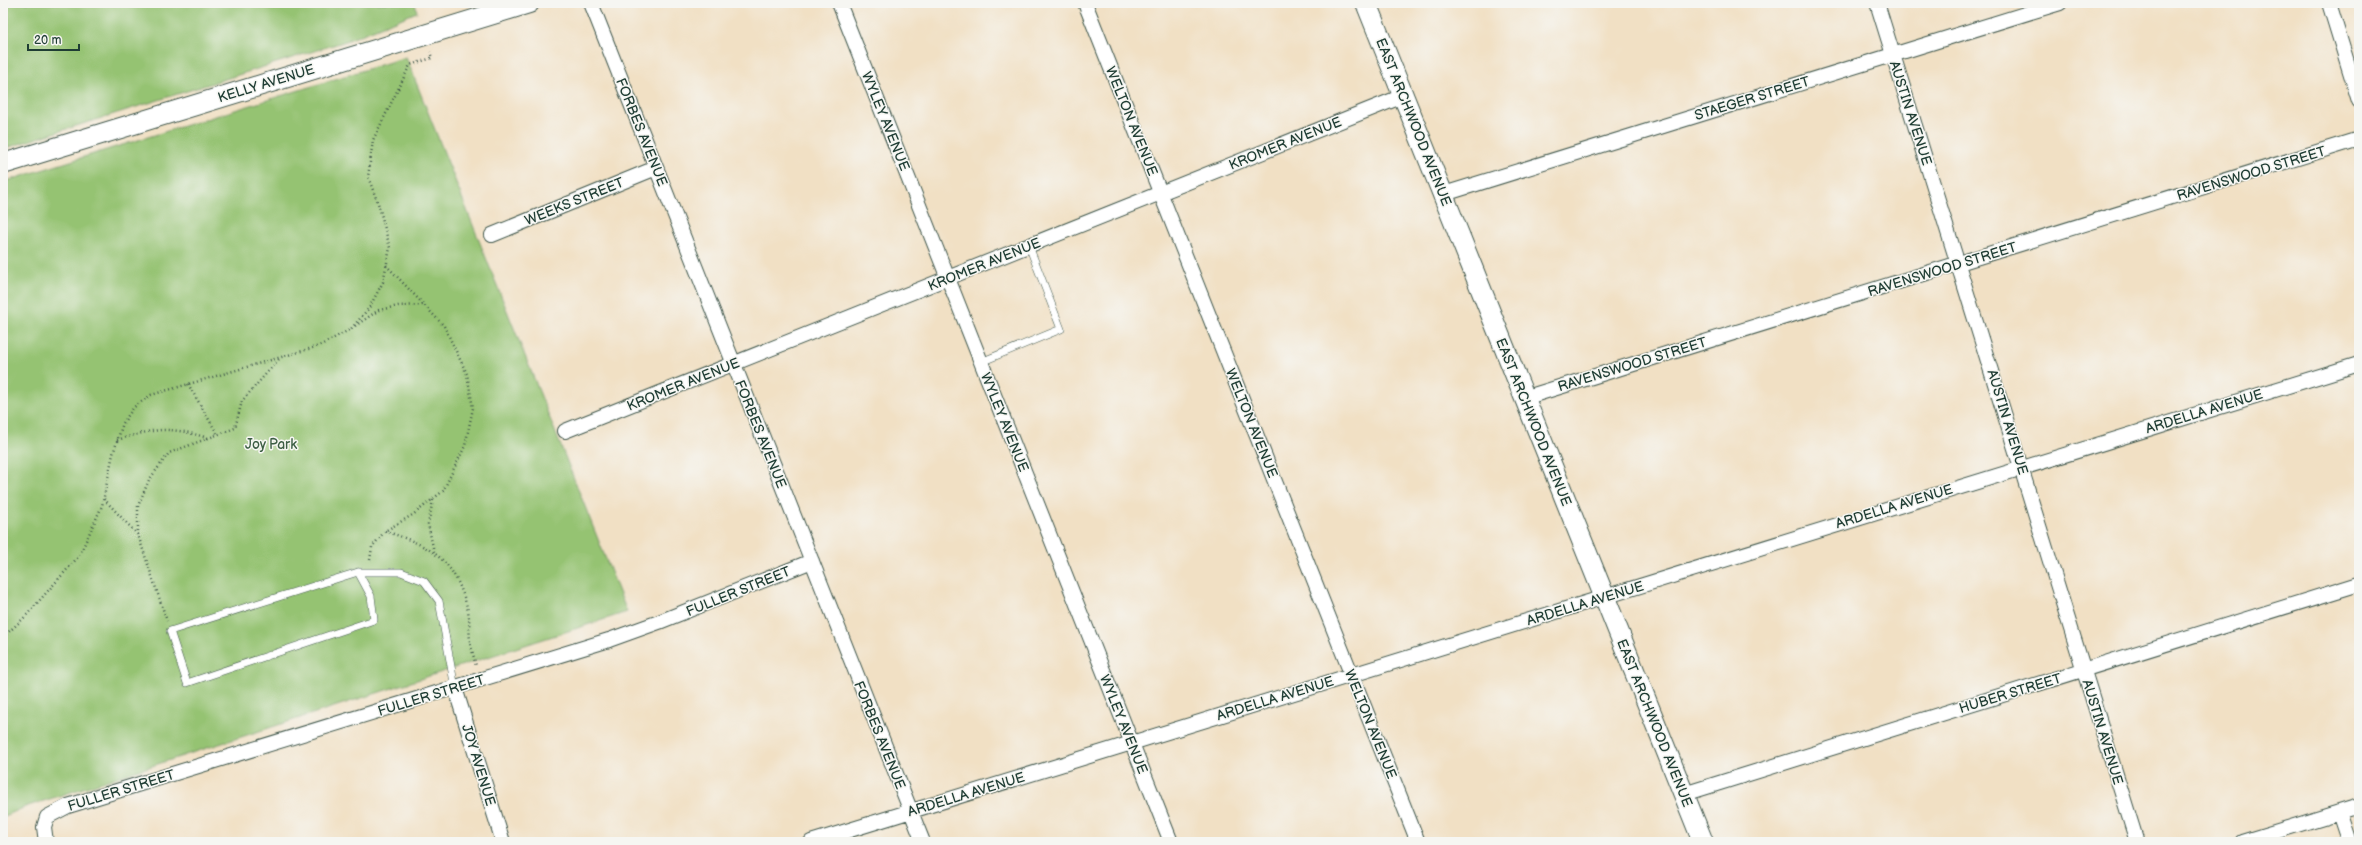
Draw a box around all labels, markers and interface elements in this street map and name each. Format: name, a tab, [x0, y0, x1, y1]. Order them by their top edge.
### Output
scale bar	[28, 26, 79, 52]
text: 20 m	[34, 33, 61, 48]
street label: EAST ARCHWOOD AVENUE	[1372, 36, 1455, 209]
street label: AUSTIN AVENUE	[1886, 59, 1935, 168]
street label: KELLY AVENUE	[216, 61, 317, 106]
street label: WELTON AVENUE	[1102, 64, 1161, 178]
street label: WYLEY AVENUE	[858, 69, 913, 173]
street label: STAEGER STREET	[1693, 73, 1812, 124]
street label: FORBES AVENUE	[612, 76, 671, 189]
street label: KROMER AVENUE	[1226, 113, 1344, 174]
street label: RAVENSWOOD STREET	[2175, 143, 2328, 204]
street label: WEEKS STREET	[522, 174, 627, 229]
street label: KROMER AVENUE	[925, 234, 1043, 295]
street label: RAVENSWOOD STREET	[1866, 239, 2019, 300]
street label: RAVENSWOOD STREET	[1556, 334, 1709, 395]
street label: EAST ARCHWOOD AVENUE	[1492, 336, 1575, 509]
street label: KROMER AVENUE	[624, 354, 742, 415]
street label: WELTON AVENUE	[1222, 366, 1281, 480]
street label: AUSTIN AVENUE	[1983, 368, 2032, 477]
street label: WYLEY AVENUE	[977, 370, 1032, 474]
street label: FORBES AVENUE	[731, 378, 790, 491]
street label: ARDELLA AVENUE	[2144, 386, 2265, 437]
park label: Joy Park	[245, 436, 297, 453]
street label: ARDELLA AVENUE	[1834, 481, 1955, 532]
street label: FULLER STREET	[684, 563, 793, 620]
street label: ARDELLA AVENUE	[1525, 578, 1646, 629]
street label: EAST ARCHWOOD AVENUE	[1613, 637, 1696, 810]
street label: WELTON AVENUE	[1341, 667, 1400, 781]
street label: HUBER STREET	[1957, 670, 2064, 717]
street label: FULLER STREET	[376, 671, 487, 720]
street label: WYLEY AVENUE	[1096, 672, 1151, 776]
street label: ARDELLA AVENUE	[1215, 673, 1336, 724]
street label: AUSTIN AVENUE	[2078, 678, 2127, 787]
street label: FORBES AVENUE	[850, 679, 909, 792]
street label: JOY AVENUE	[458, 722, 499, 808]
street label: FULLER STREET	[66, 766, 177, 815]
street label: ARDELLA AVENUE	[906, 769, 1027, 820]

